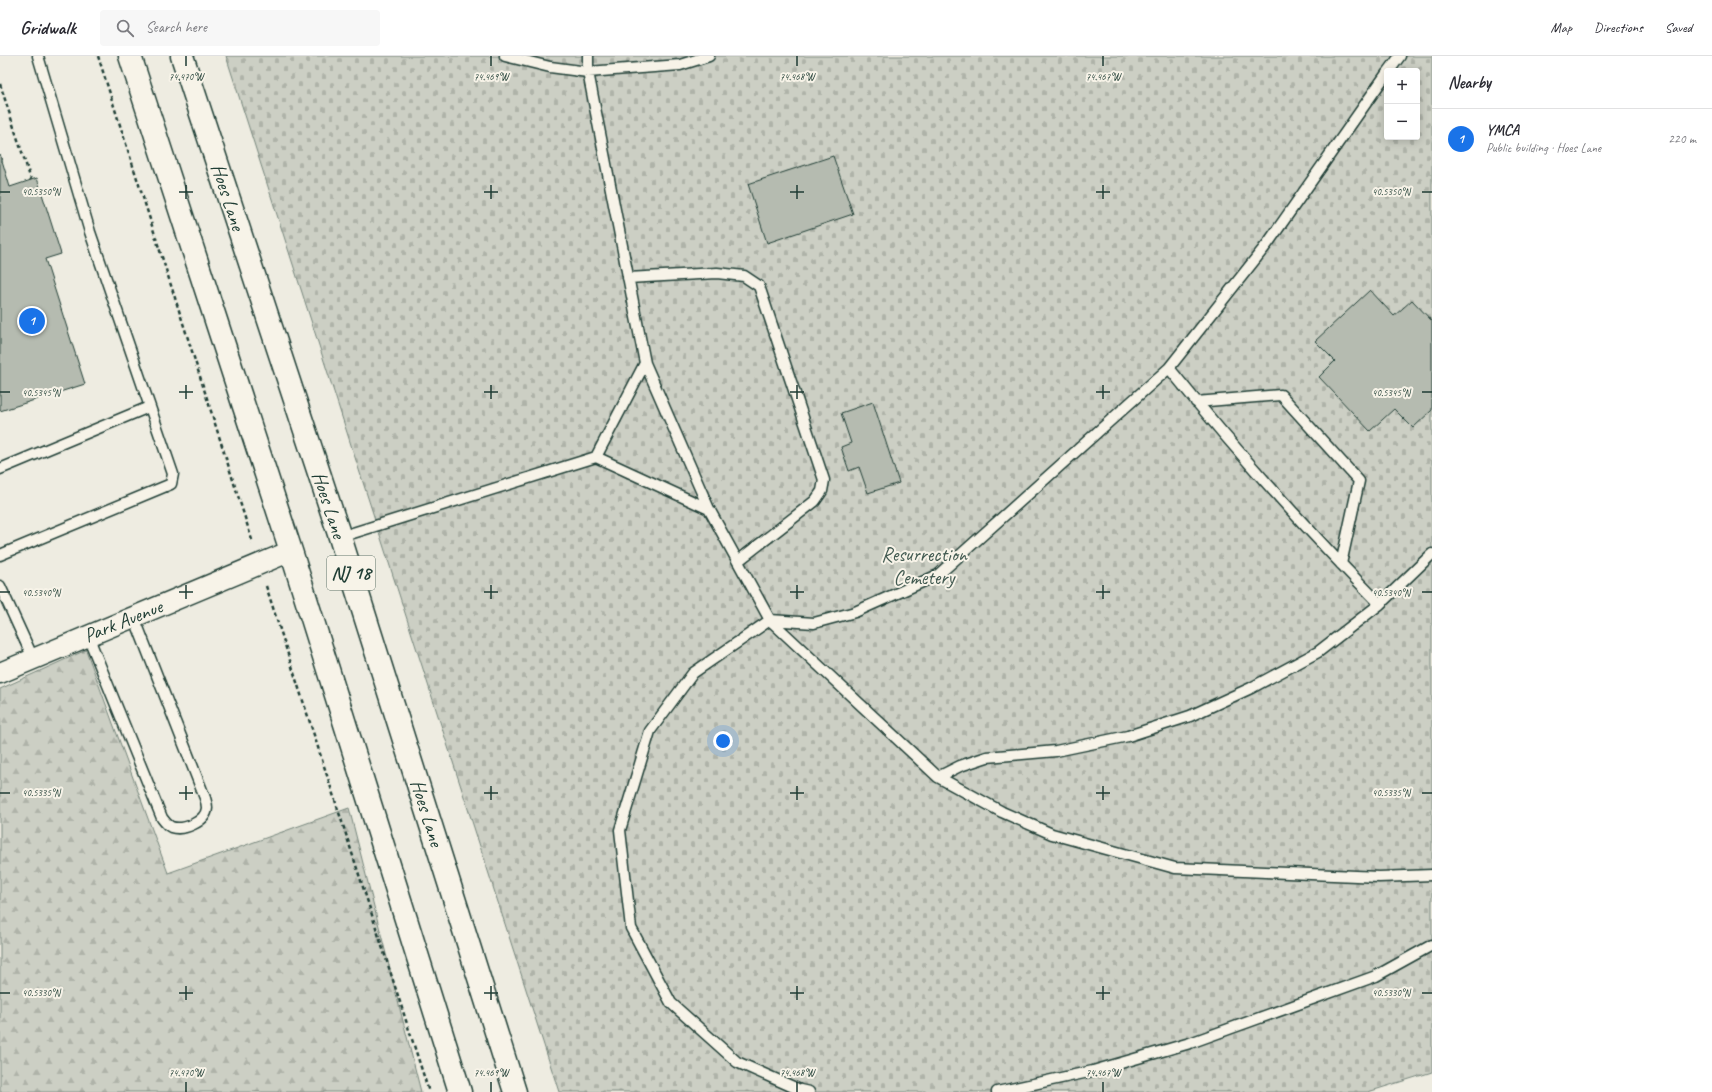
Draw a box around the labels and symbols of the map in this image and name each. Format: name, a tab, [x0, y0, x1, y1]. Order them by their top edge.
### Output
text: 74.470°W	[169, 70, 205, 83]
text: 74.469°W	[474, 70, 510, 83]
text: 74.468°W	[780, 70, 816, 83]
text: 74.467°W	[1086, 70, 1122, 83]
street label: Hoes Lane	[205, 160, 251, 235]
text: 40.5350°N	[22, 185, 62, 198]
text: 40.5350°N	[1372, 185, 1412, 198]
pin: 1	[19, 306, 45, 336]
text: 40.5345°N	[22, 386, 62, 399]
text: 40.5345°N	[1372, 386, 1412, 399]
street label: Hoes Lane	[306, 468, 352, 543]
park label: Resurrection Cemetery	[881, 542, 968, 590]
road number: NJ 18	[327, 556, 375, 590]
text: 40.5340°N	[22, 586, 62, 599]
text: 40.5340°N	[1372, 586, 1412, 599]
street label: Park Avenue	[80, 593, 167, 648]
your location	[713, 731, 733, 751]
street label: Hoes Lane	[405, 776, 449, 851]
text: 40.5335°N	[22, 786, 62, 799]
text: 40.5335°N	[1372, 786, 1412, 799]
text: 40.5330°N	[22, 986, 62, 999]
text: 40.5330°N	[1372, 986, 1412, 999]
text: 74.470°W	[169, 1066, 205, 1079]
text: 74.469°W	[474, 1066, 510, 1079]
text: 74.468°W	[780, 1066, 816, 1079]
text: 74.467°W	[1086, 1066, 1122, 1079]

